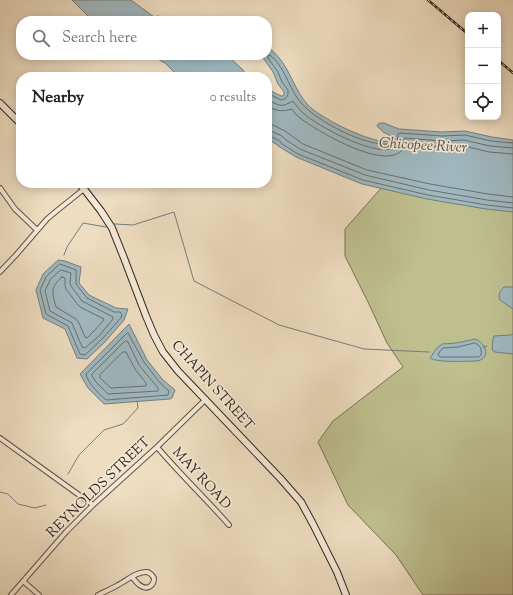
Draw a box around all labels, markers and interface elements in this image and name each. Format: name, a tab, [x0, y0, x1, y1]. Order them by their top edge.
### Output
map controls	[465, 12, 501, 120]
button: +	[465, 12, 501, 48]
search box	[16, 16, 272, 60]
icon: search	[30, 27, 52, 49]
text: Search here	[62, 28, 137, 49]
button: −	[465, 48, 501, 84]
button: locate	[465, 84, 501, 120]
text: Nearby	[32, 86, 84, 110]
text: 0 results	[210, 89, 256, 107]
water label: Chicopee River	[378, 133, 468, 159]
street label: CHAPIN STREET	[166, 336, 258, 436]
street label: REYNOLDS STREET	[43, 433, 155, 543]
street label: MAY ROAD	[167, 443, 235, 515]

